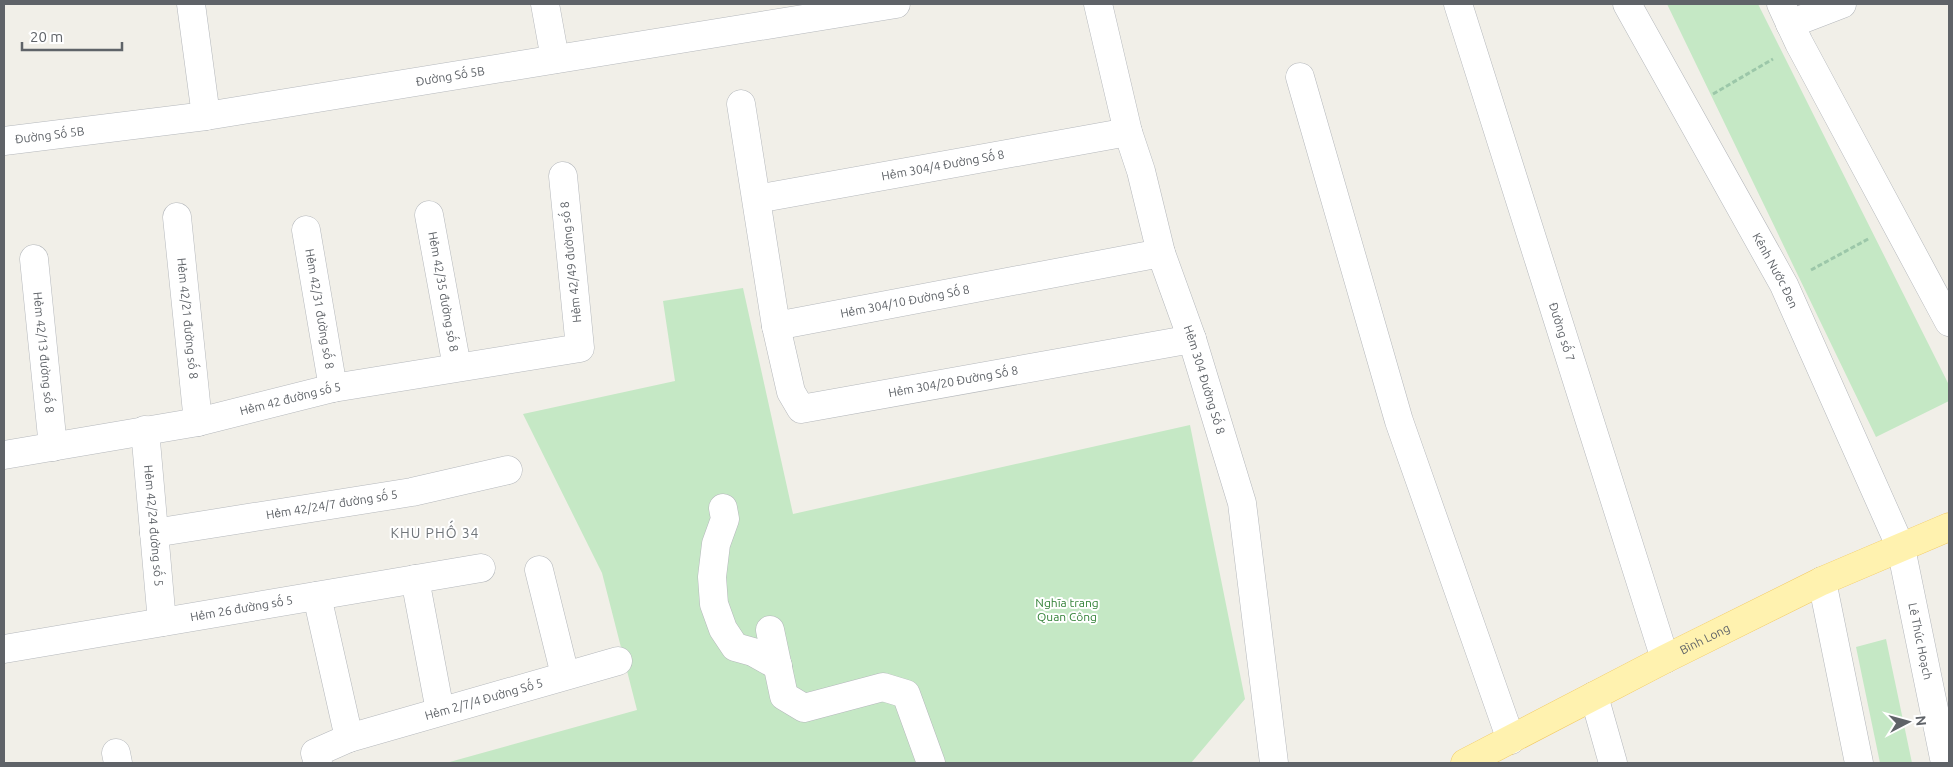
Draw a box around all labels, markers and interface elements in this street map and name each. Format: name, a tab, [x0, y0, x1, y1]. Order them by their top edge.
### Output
scale bar	[22, 20, 122, 52]
text: 20 m	[30, 28, 63, 45]
street label: Đường Số 5B	[415, 64, 486, 88]
street label: Đường Số 5B	[14, 124, 85, 146]
street label: Hẻm 304/4 Đường Số 8	[880, 147, 1006, 182]
street label: Hẻm 42/49 đường số 8	[557, 201, 583, 323]
street label: Hẻm 42/35 đường số 8	[426, 230, 461, 353]
street label: Kênh Nước Đen	[1750, 230, 1800, 310]
street label: Hẻm 42/31 đường số 8	[303, 248, 337, 370]
street label: Hẻm 42/21 đường số 8	[175, 257, 201, 380]
street label: Hẻm 304/10 Đường Số 8	[839, 282, 971, 320]
street label: Hẻm 42/13 đường số 8	[31, 291, 57, 414]
street label: Đường số 7	[1547, 301, 1578, 363]
street label: Hẻm 304 Đường Số 8	[1182, 323, 1228, 436]
street label: Hẻm 304/20 Đường Số 8	[887, 363, 1019, 399]
street label: Hẻm 42 đường số 5	[238, 380, 342, 417]
street label: Hẻm 42/24 đường số 5	[142, 464, 166, 587]
street label: Hẻm 42/24/7 đường số 5	[265, 487, 398, 521]
district label: KHU PHỐ 34	[390, 520, 480, 541]
street label: Hẻm 26 đường số 5	[189, 593, 294, 623]
park label: Nghĩa trang Quan Công	[1035, 596, 1099, 623]
street label: Lê Thúc Hoạch	[1906, 602, 1935, 681]
street label: Bình Long	[1678, 621, 1732, 657]
street label: Hẻm 2/7/4 Đường Số 5	[423, 676, 544, 722]
north arrow	[1883, 697, 1933, 747]
text: N	[1912, 715, 1929, 727]

